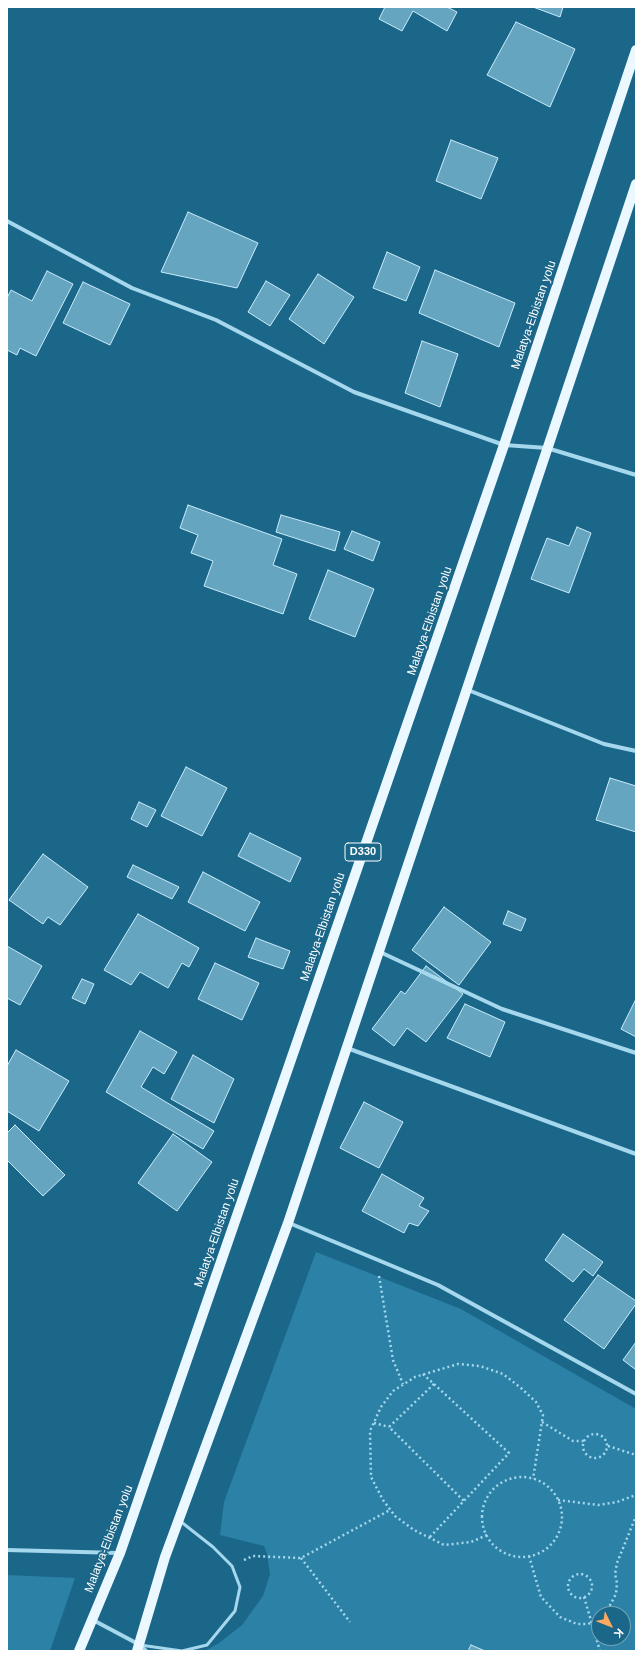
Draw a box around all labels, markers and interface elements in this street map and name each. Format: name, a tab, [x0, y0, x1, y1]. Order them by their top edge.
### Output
street label: Malatya-Elbistan yolu	[509, 259, 559, 371]
street label: Malatya-Elbistan yolu	[405, 565, 455, 677]
road number: D330	[345, 843, 381, 861]
street label: Malatya-Elbistan yolu	[298, 871, 348, 983]
street label: Malatya-Elbistan yolu	[192, 1177, 242, 1289]
street label: Malatya-Elbistan yolu	[82, 1483, 136, 1595]
north arrow	[591, 1606, 631, 1646]
text: K	[612, 1626, 626, 1640]

